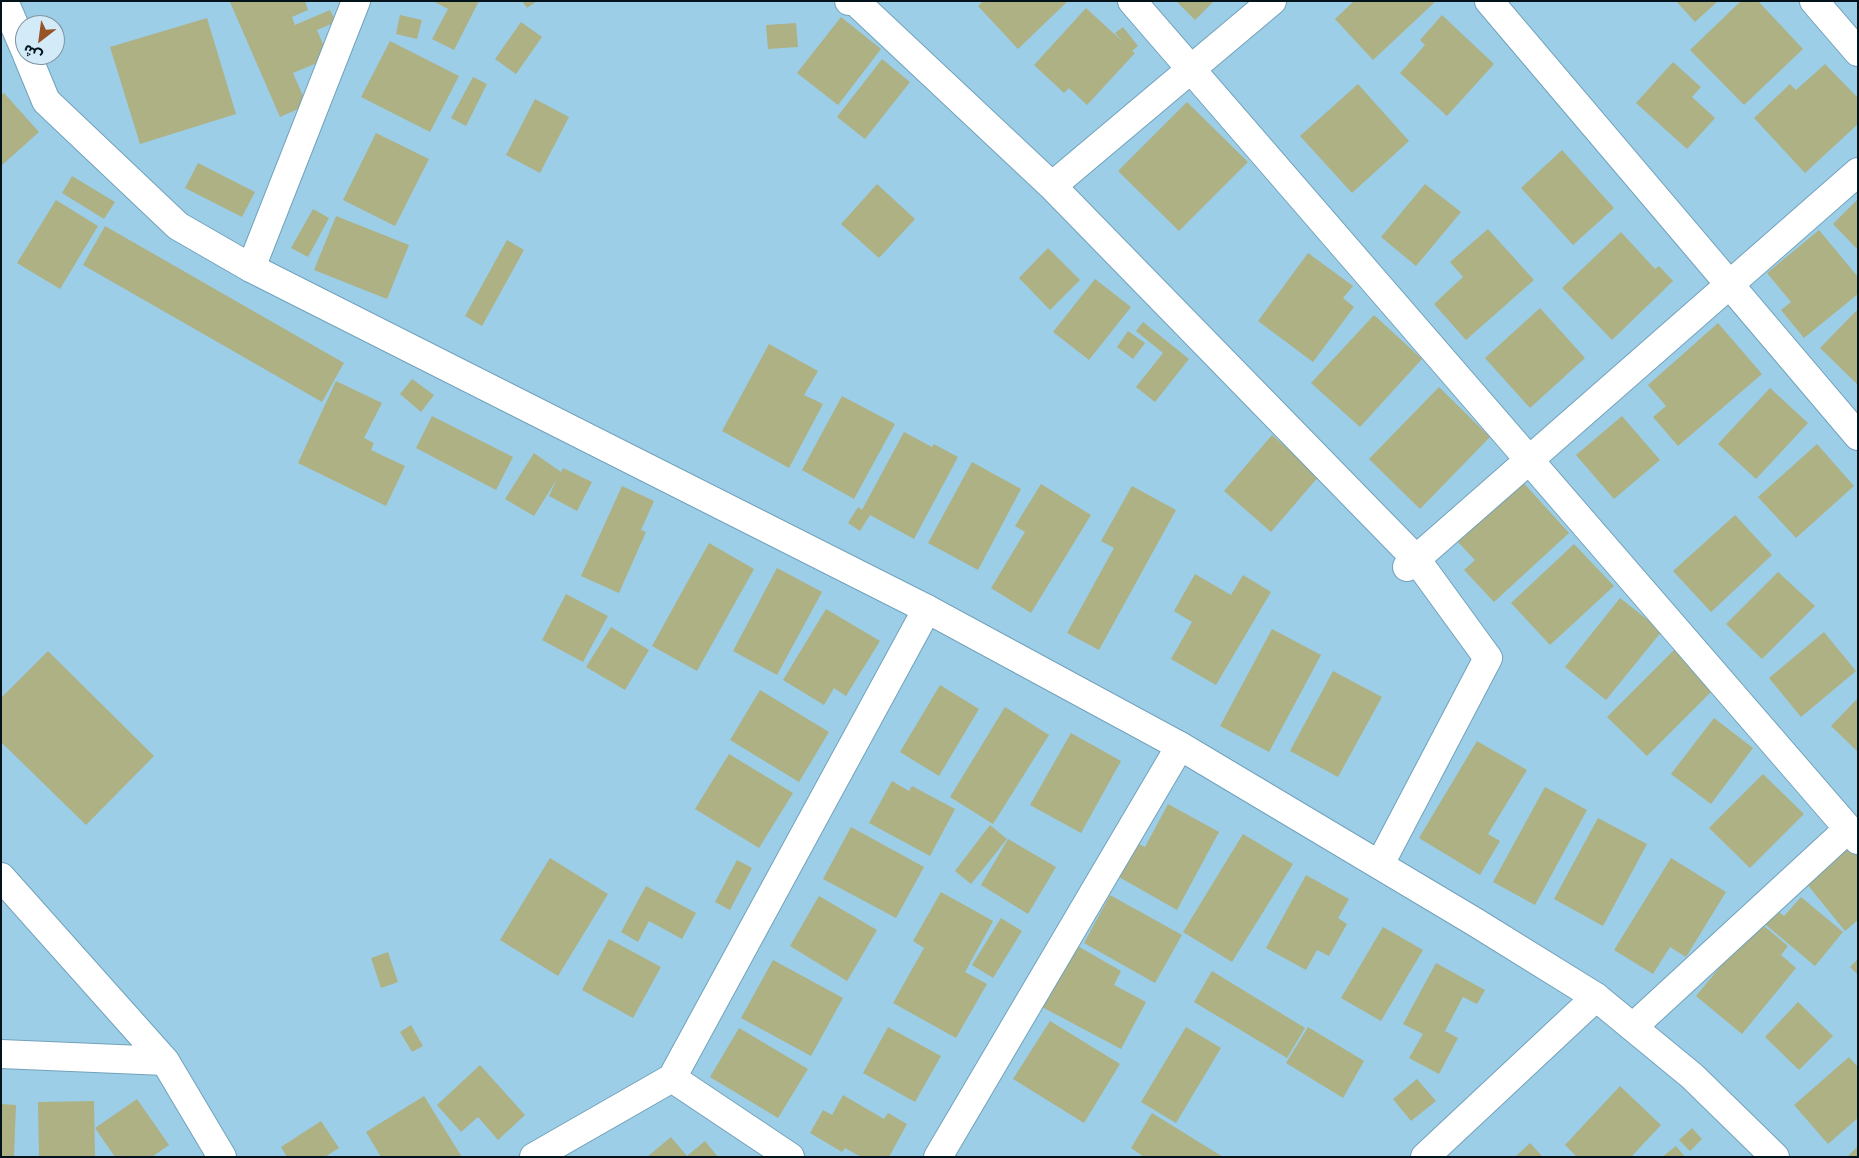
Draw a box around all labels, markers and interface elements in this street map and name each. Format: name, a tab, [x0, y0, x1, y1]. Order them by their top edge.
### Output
north arrow	[15, 15, 65, 65]
text: ش	[20, 40, 45, 65]

